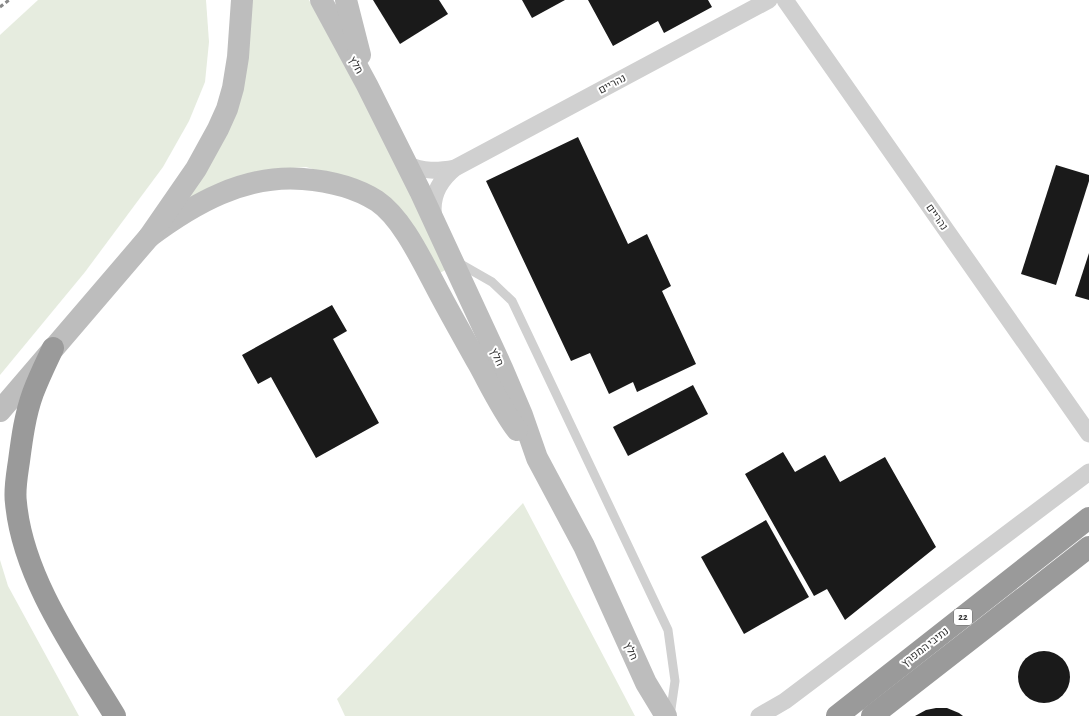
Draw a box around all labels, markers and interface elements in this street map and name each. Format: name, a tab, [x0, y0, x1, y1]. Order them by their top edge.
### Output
street label: חלץ	[347, 54, 365, 76]
street label: נהריים	[596, 72, 628, 96]
street label: נהריים	[924, 202, 950, 232]
street label: חלץ	[488, 346, 506, 368]
road number: 22	[954, 609, 972, 625]
street label: נתיבי המפרץ	[899, 625, 951, 669]
street label: חלץ	[622, 640, 640, 662]

